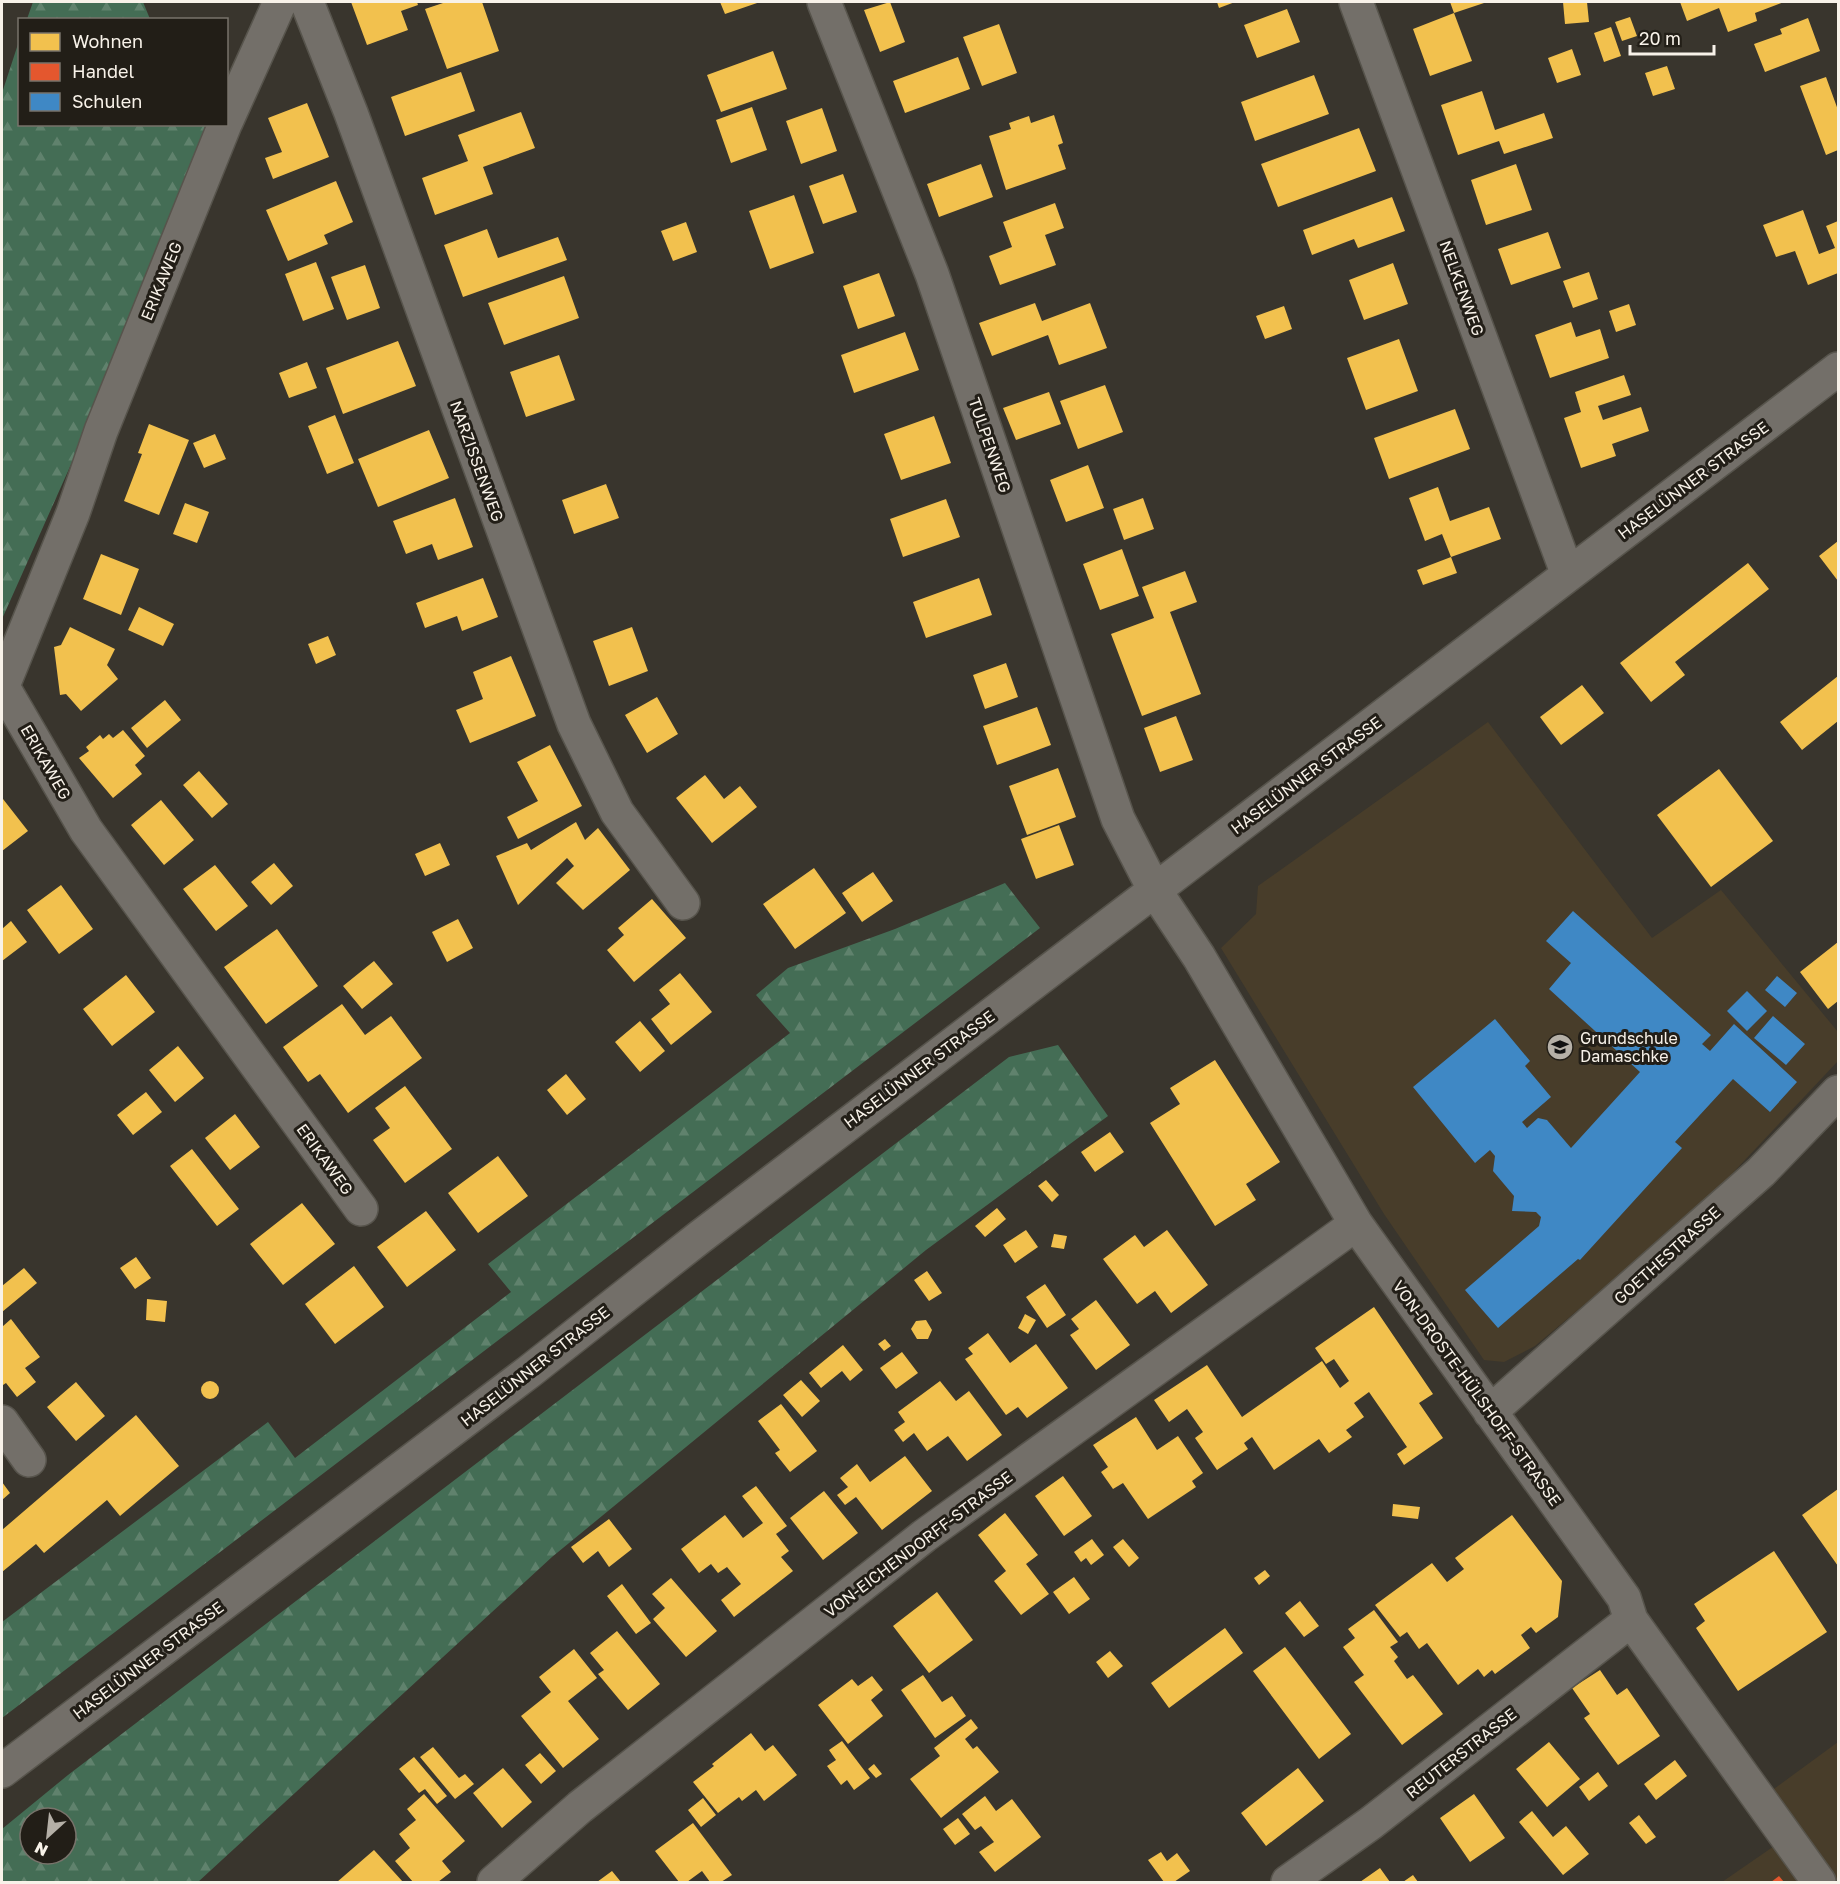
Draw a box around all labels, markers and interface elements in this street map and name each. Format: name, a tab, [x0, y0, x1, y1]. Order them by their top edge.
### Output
legend	[18, 18, 228, 126]
scale bar	[1630, 18, 1714, 56]
text: 20 m	[1639, 27, 1681, 49]
text: Wohnen	[72, 30, 143, 52]
text: Handel	[72, 60, 134, 82]
text: Schulen	[72, 90, 142, 112]
street label: NELKENWEG	[1435, 237, 1489, 339]
street label: ERIKAWEG	[136, 239, 186, 323]
street label: TULPENWEG	[964, 395, 1016, 495]
street label: NARZISSENWEG	[446, 398, 508, 524]
street label: HASELÜNNER STRASSE	[1614, 417, 1772, 543]
street label: HASELÜNNER STRASSE	[1227, 712, 1385, 838]
street label: ERIKAWEG	[17, 721, 75, 803]
street label: HASELÜNNER STRASSE	[840, 1006, 998, 1132]
place label: Grundschule Damaschke	[1580, 1028, 1678, 1066]
school or university icon: Grundschule Damaschke	[1545, 1032, 1575, 1062]
street label: ERIKAWEG	[292, 1120, 358, 1198]
street label: GOETHESTRASSE	[1610, 1202, 1724, 1308]
street label: VON-DROSTE-HÜLSHOFF-STRASSE	[1388, 1276, 1566, 1510]
street label: HASELÜNNER STRASSE	[456, 1302, 614, 1430]
street label: VON-EICHENDORFF-STRASSE	[820, 1467, 1016, 1621]
street label: HASELÜNNER STRASSE	[69, 1597, 227, 1723]
street label: REUTERSTRASSE	[1402, 1704, 1520, 1802]
north arrow	[18, 1806, 78, 1866]
text: N	[31, 1838, 51, 1861]

